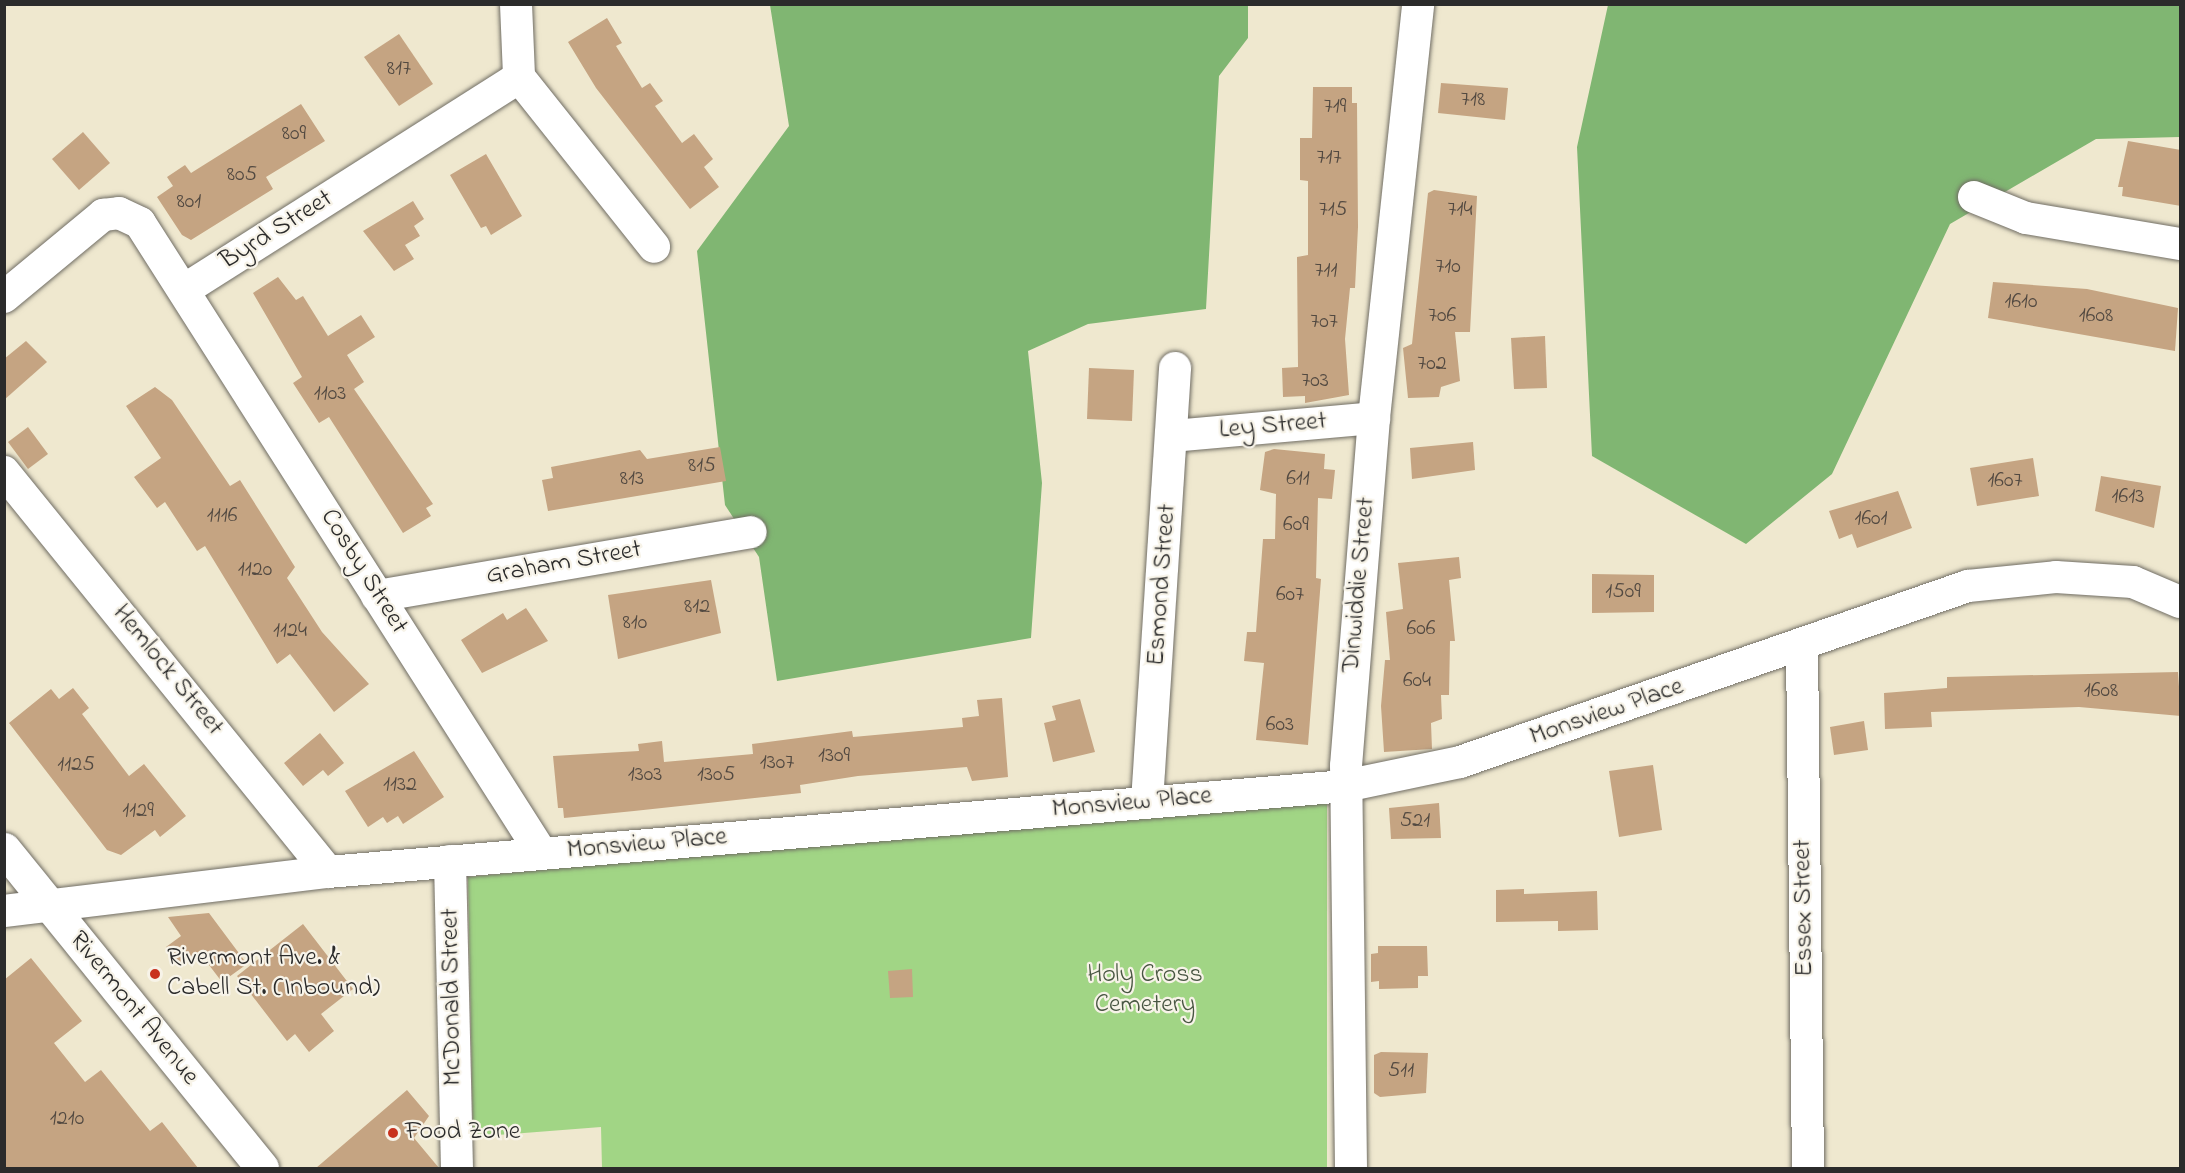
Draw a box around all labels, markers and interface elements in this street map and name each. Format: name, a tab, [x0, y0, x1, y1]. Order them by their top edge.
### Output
house number: 817	[387, 57, 411, 83]
house number: 718	[1461, 88, 1485, 114]
house number: 719	[1324, 95, 1346, 121]
house number: 809	[282, 122, 306, 148]
house number: 717	[1316, 146, 1342, 172]
house number: 805	[227, 163, 257, 189]
street label: Byrd Street	[215, 184, 339, 278]
house number: 801	[177, 190, 201, 216]
house number: 715	[1319, 198, 1347, 224]
house number: 714	[1447, 198, 1473, 224]
house number: 710	[1435, 255, 1461, 281]
house number: 711	[1314, 259, 1338, 285]
house number: 1610	[2004, 290, 2038, 316]
house number: 706	[1428, 304, 1456, 330]
house number: 1608	[2079, 304, 2113, 330]
house number: 707	[1310, 310, 1338, 336]
house number: 702	[1417, 352, 1447, 378]
house number: 703	[1301, 369, 1329, 395]
house number: 1103	[314, 382, 346, 408]
street label: Ley Street	[1218, 407, 1328, 447]
house number: 815	[688, 454, 716, 480]
house number: 813	[620, 467, 644, 493]
house number: 611	[1286, 467, 1310, 493]
house number: 1607	[1987, 469, 2023, 495]
house number: 1613	[2112, 485, 2144, 511]
street label: Dinwiddie Street	[1337, 496, 1383, 674]
street label: Esmond Street	[1142, 503, 1184, 667]
house number: 1116	[207, 504, 237, 530]
street label: Cosby Street	[312, 504, 414, 640]
house number: 1601	[1854, 507, 1888, 533]
house number: 609	[1283, 513, 1309, 539]
street label: Graham Street	[484, 535, 644, 593]
house number: 1120	[238, 558, 272, 584]
house number: 1509	[1605, 580, 1641, 606]
house number: 607	[1276, 583, 1304, 609]
house number: 812	[684, 595, 710, 621]
street label: Hemlock Street	[105, 599, 229, 743]
house number: 810	[623, 611, 647, 637]
house number: 606	[1407, 617, 1435, 643]
house number: 1124	[273, 619, 307, 645]
house number: 604	[1403, 669, 1431, 695]
street label: Monsview Place	[1526, 672, 1688, 754]
house number: 1608	[2084, 679, 2118, 705]
house number: 603	[1266, 713, 1294, 739]
house number: 1309	[818, 744, 850, 770]
house number: 1307	[760, 751, 794, 777]
house number: 1125	[57, 753, 95, 779]
house number: 1303	[628, 763, 662, 789]
house number: 1305	[697, 763, 735, 789]
house number: 1132	[383, 773, 417, 799]
street label: Monsview Place	[1051, 781, 1213, 827]
house number: 1129	[122, 799, 154, 825]
house number: 521	[1400, 809, 1430, 835]
street label: Monsview Place	[566, 822, 728, 868]
street label: Essex Street	[1788, 839, 1822, 977]
street label: McDonald Street	[436, 908, 470, 1086]
street label: Rivermont Avenue	[61, 926, 205, 1092]
place label: Rivermont Ave. & Cabell St. (Inbound)	[167, 943, 380, 1005]
park label: Holy Cross Cemetery	[1087, 960, 1203, 1022]
marker: Rivermont Ave. & Cabell St. (Inbound)	[148, 967, 162, 981]
house number: 511	[1388, 1059, 1414, 1085]
house number: 1210	[50, 1107, 84, 1133]
place label: Food Zone	[405, 1117, 520, 1149]
marker: Food Zone	[386, 1126, 400, 1140]

